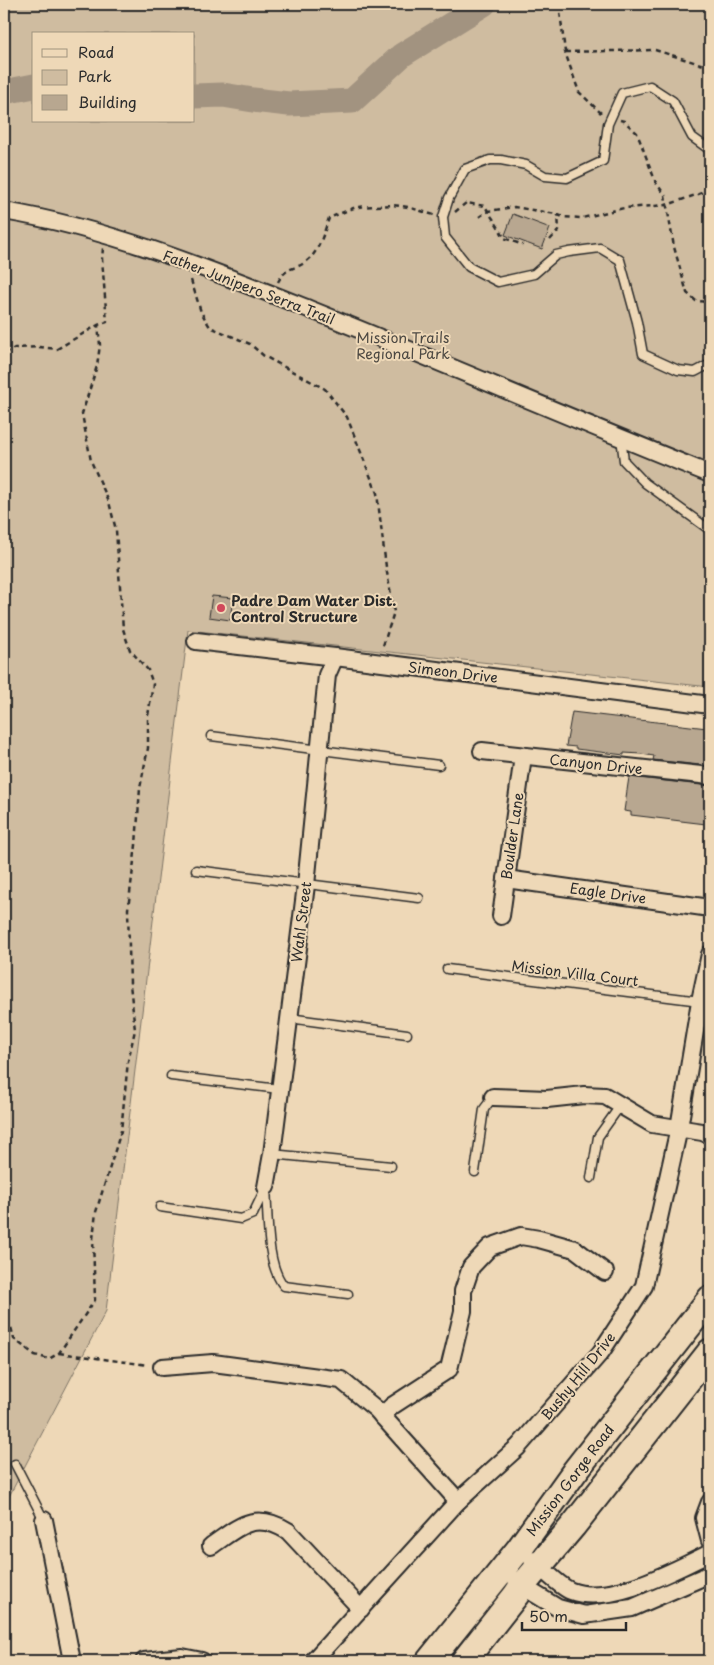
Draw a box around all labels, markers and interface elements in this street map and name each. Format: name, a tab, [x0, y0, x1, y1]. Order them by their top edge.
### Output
legend	[32, 32, 195, 122]
text: Road	[78, 40, 114, 63]
text: Park	[78, 64, 112, 87]
text: Building	[78, 90, 137, 113]
street label: Father Junipero Serra Trail	[160, 244, 338, 330]
park label: Mission Trails Regional Park	[356, 327, 450, 364]
place label: Padre Dam Water Dist. Control Structure	[231, 590, 397, 627]
marker: Padre Dam Water Dist. Control Structure	[215, 602, 227, 614]
street label: Simeon Drive	[407, 656, 499, 688]
street label: Canyon Drive	[549, 749, 643, 779]
street label: Boulder Lane	[495, 791, 529, 881]
street label: Eagle Drive	[569, 877, 647, 909]
street label: Wahl Street	[286, 880, 316, 964]
street label: Mission Villa Court	[510, 955, 640, 991]
street label: Bushy Hill Drive	[536, 1328, 620, 1424]
street label: Mission Gorge Road	[521, 1420, 619, 1540]
scale bar	[522, 1600, 625, 1632]
text: 50 m	[529, 1604, 568, 1627]

